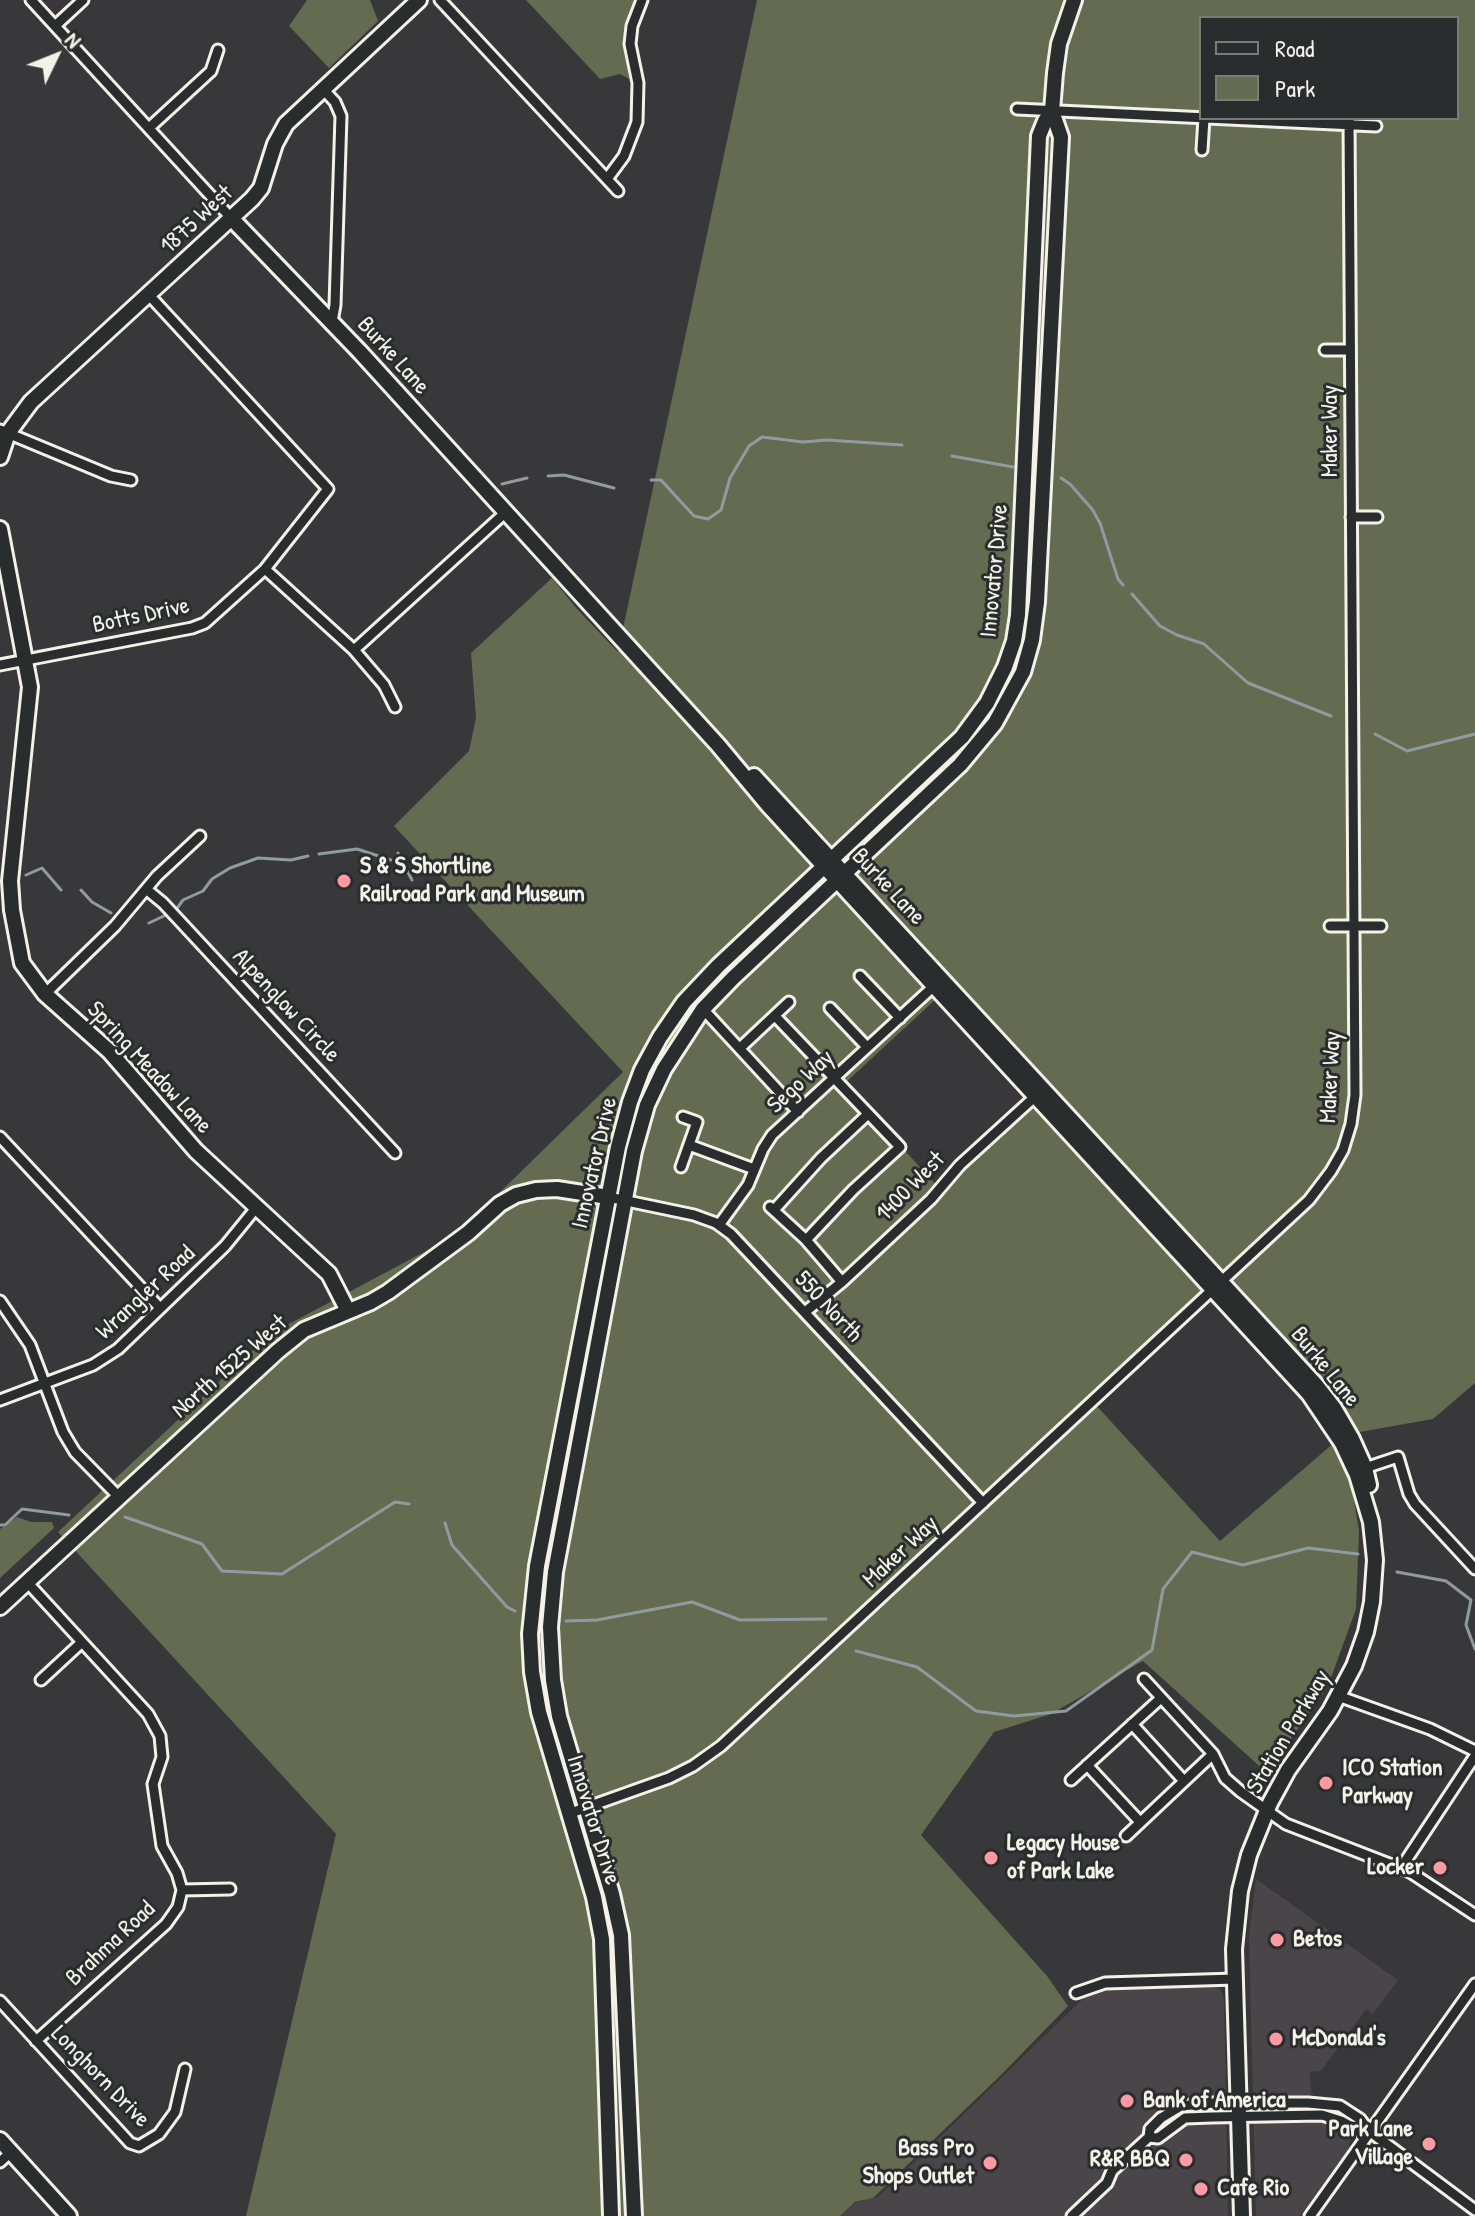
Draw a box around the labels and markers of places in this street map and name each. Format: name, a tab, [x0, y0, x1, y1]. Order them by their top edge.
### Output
place label: S & S Shortline Railroad Park and Museum	[360, 853, 585, 909]
marker: S & S Shortline Railroad Park and Museum	[335, 872, 353, 890]
place label: ICO Station Parkway	[1342, 1755, 1442, 1811]
marker: ICO Station Parkway	[1317, 1774, 1335, 1792]
place label: Legacy House of Park Lake	[1007, 1830, 1120, 1886]
marker: Legacy House of Park Lake	[982, 1849, 1000, 1867]
place label: Locker	[1367, 1854, 1424, 1882]
marker: Locker	[1431, 1859, 1449, 1877]
place label: Betos	[1293, 1926, 1342, 1954]
marker: Betos	[1268, 1931, 1286, 1949]
place label: McDonald's	[1292, 2025, 1386, 2053]
marker: McDonald's	[1267, 2030, 1285, 2048]
place label: Bank of America	[1143, 2087, 1286, 2115]
marker: Bank of America	[1118, 2092, 1136, 2110]
place label: Park Lane Village	[1329, 2116, 1413, 2172]
place label: Bass Pro Shops Outlet	[863, 2135, 974, 2191]
marker: Park Lane Village	[1420, 2135, 1438, 2153]
place label: R&R BBQ	[1090, 2146, 1170, 2174]
marker: R&R BBQ	[1177, 2151, 1195, 2169]
marker: Bass Pro Shops Outlet	[981, 2154, 999, 2172]
place label: Cafe Rio	[1217, 2175, 1289, 2203]
marker: Cafe Rio	[1192, 2180, 1210, 2198]

